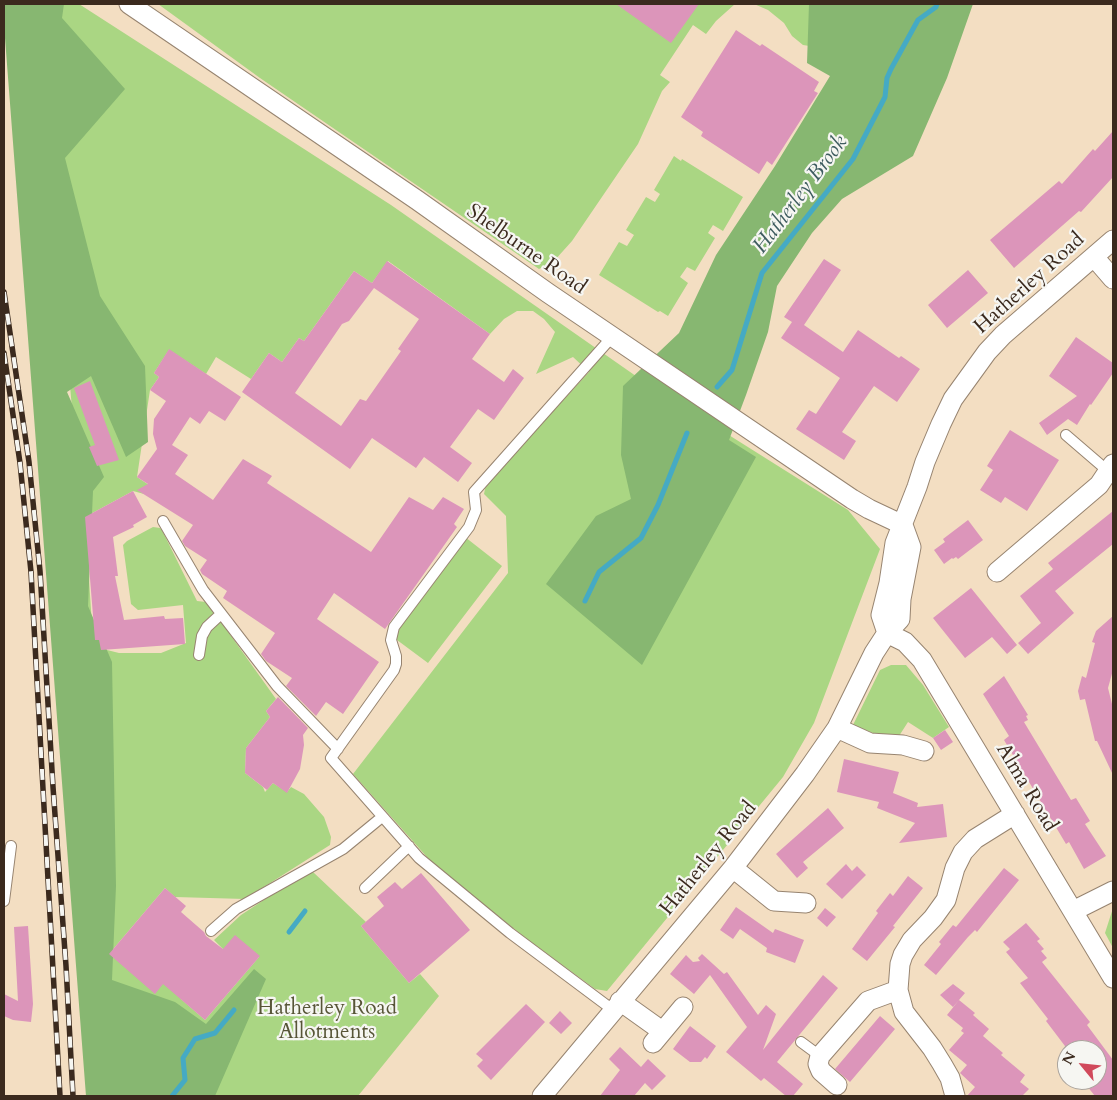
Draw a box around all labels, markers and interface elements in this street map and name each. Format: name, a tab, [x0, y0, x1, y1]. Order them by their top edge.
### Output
water label: Hatherley Brook	[748, 131, 854, 259]
street label: Shelburne Road	[461, 199, 591, 301]
street label: Hatherley Road	[970, 228, 1090, 340]
street label: Alma Road	[990, 739, 1062, 837]
street label: Hatherley Road	[655, 797, 763, 921]
park label: Hatherley Road Allotments	[257, 996, 397, 1046]
north arrow	[1057, 1040, 1107, 1090]
text: N	[1058, 1048, 1080, 1068]

